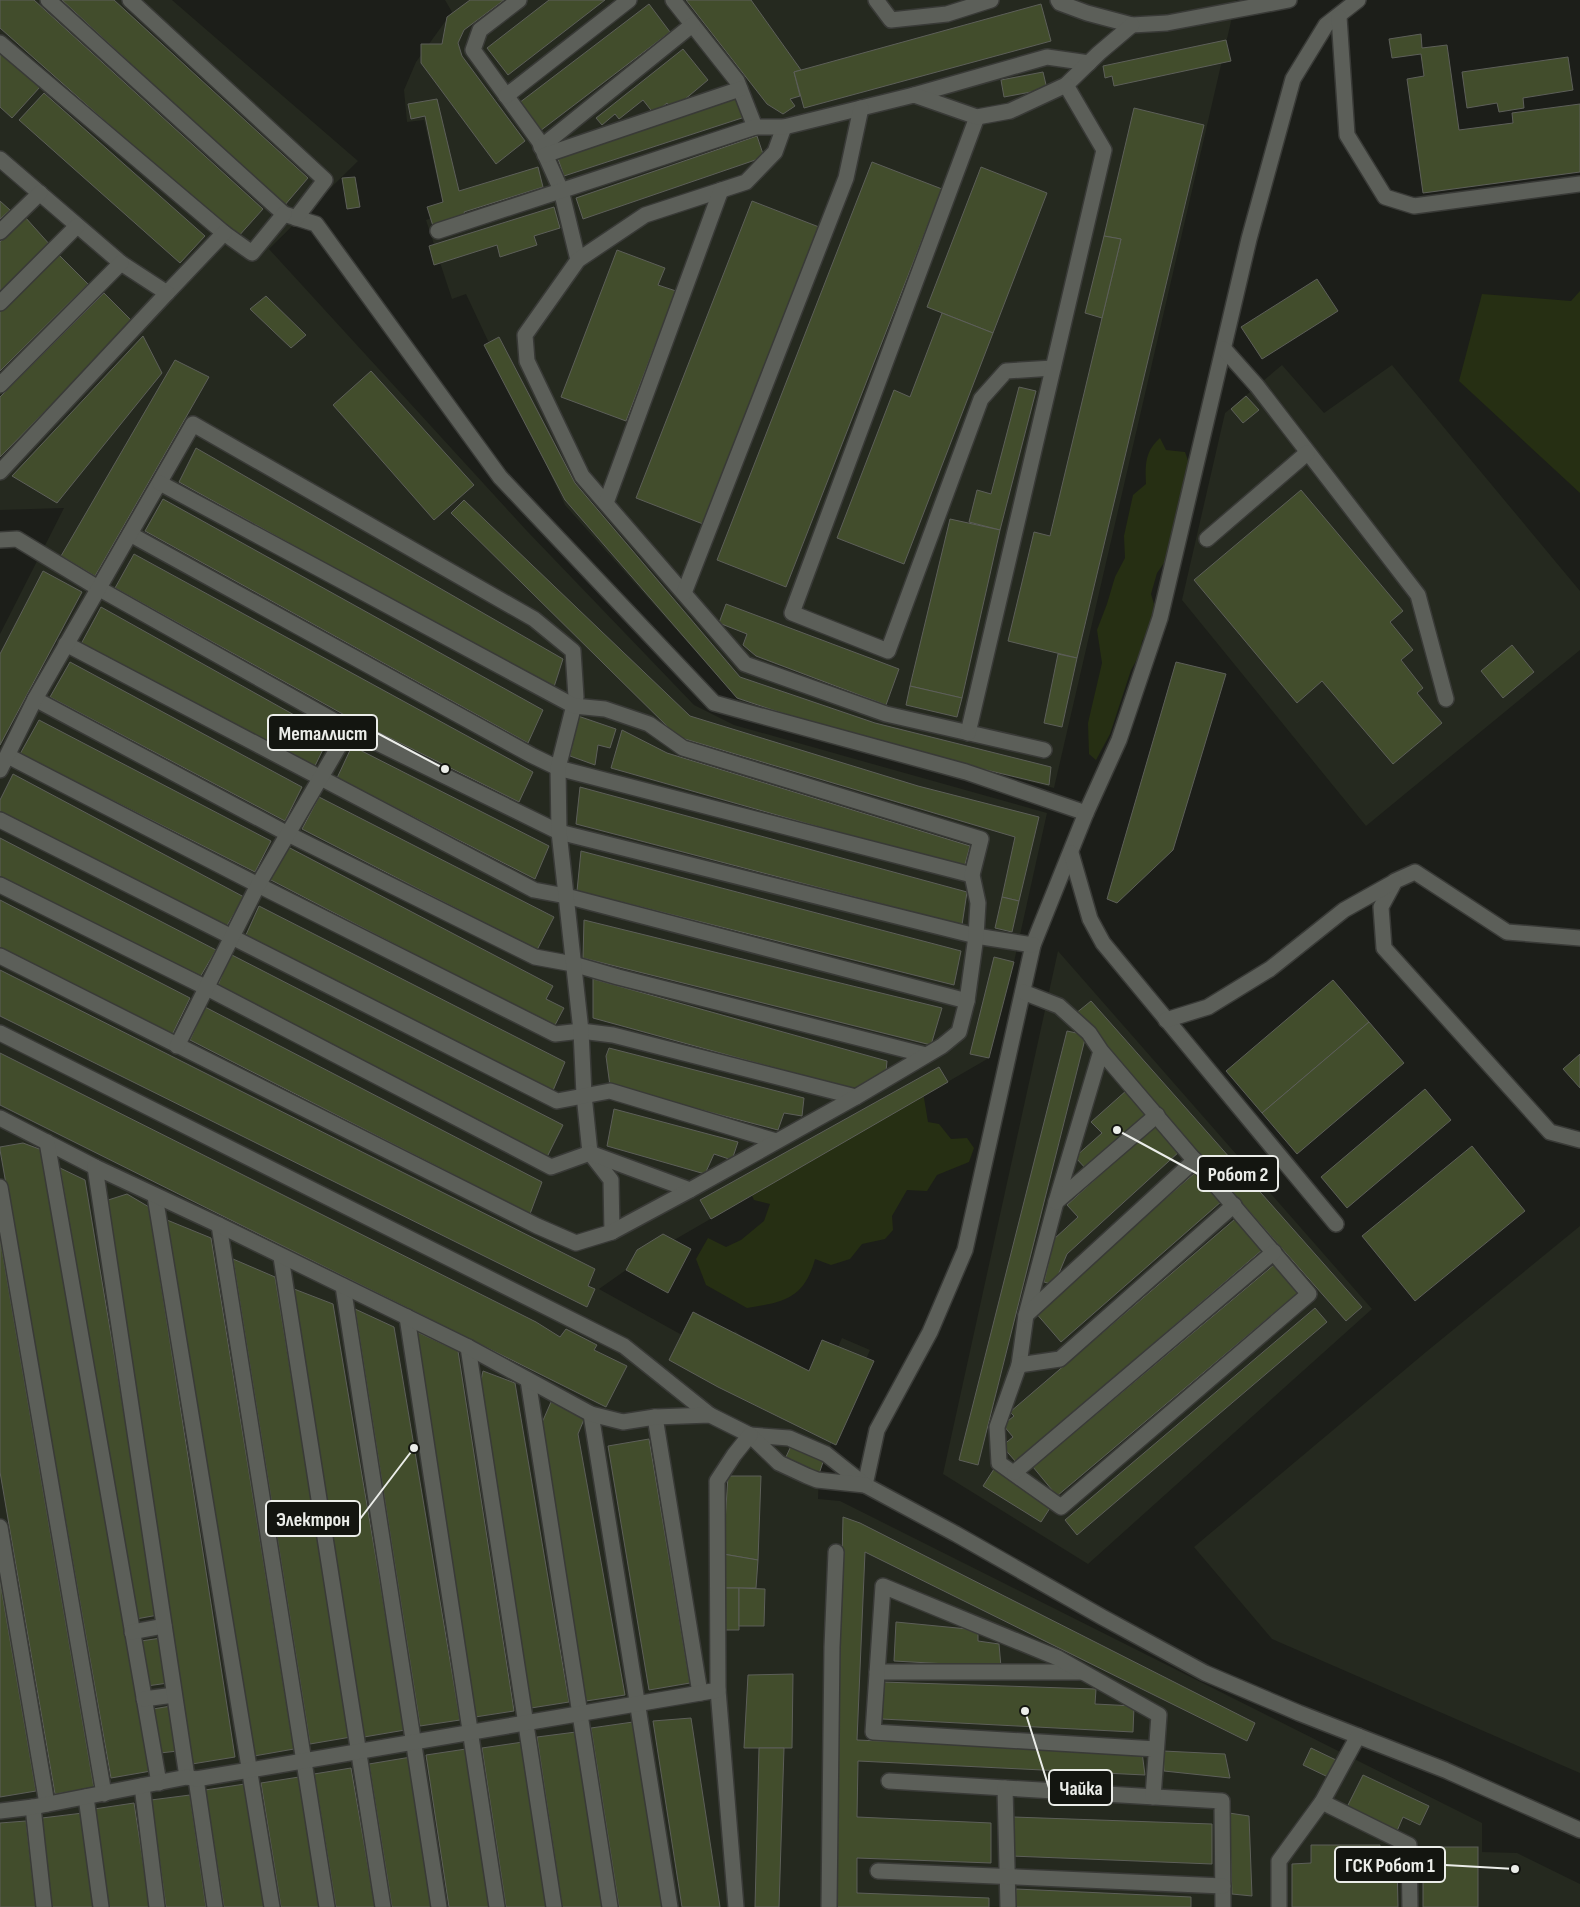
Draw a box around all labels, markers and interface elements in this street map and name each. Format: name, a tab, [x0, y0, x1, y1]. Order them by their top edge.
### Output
callout: Металлист	[268, 715, 377, 750]
text: Металлист	[279, 722, 367, 746]
callout: Робот 2	[1198, 1156, 1278, 1191]
text: Робот 2	[1208, 1163, 1268, 1187]
callout: Электрон	[266, 1501, 360, 1536]
text: Электрон	[276, 1508, 350, 1532]
callout: Чайка	[1049, 1770, 1112, 1805]
text: Чайка	[1059, 1777, 1103, 1801]
callout: ГСК Робот 1	[1335, 1847, 1445, 1882]
text: ГСК Робот 1	[1345, 1854, 1435, 1878]

